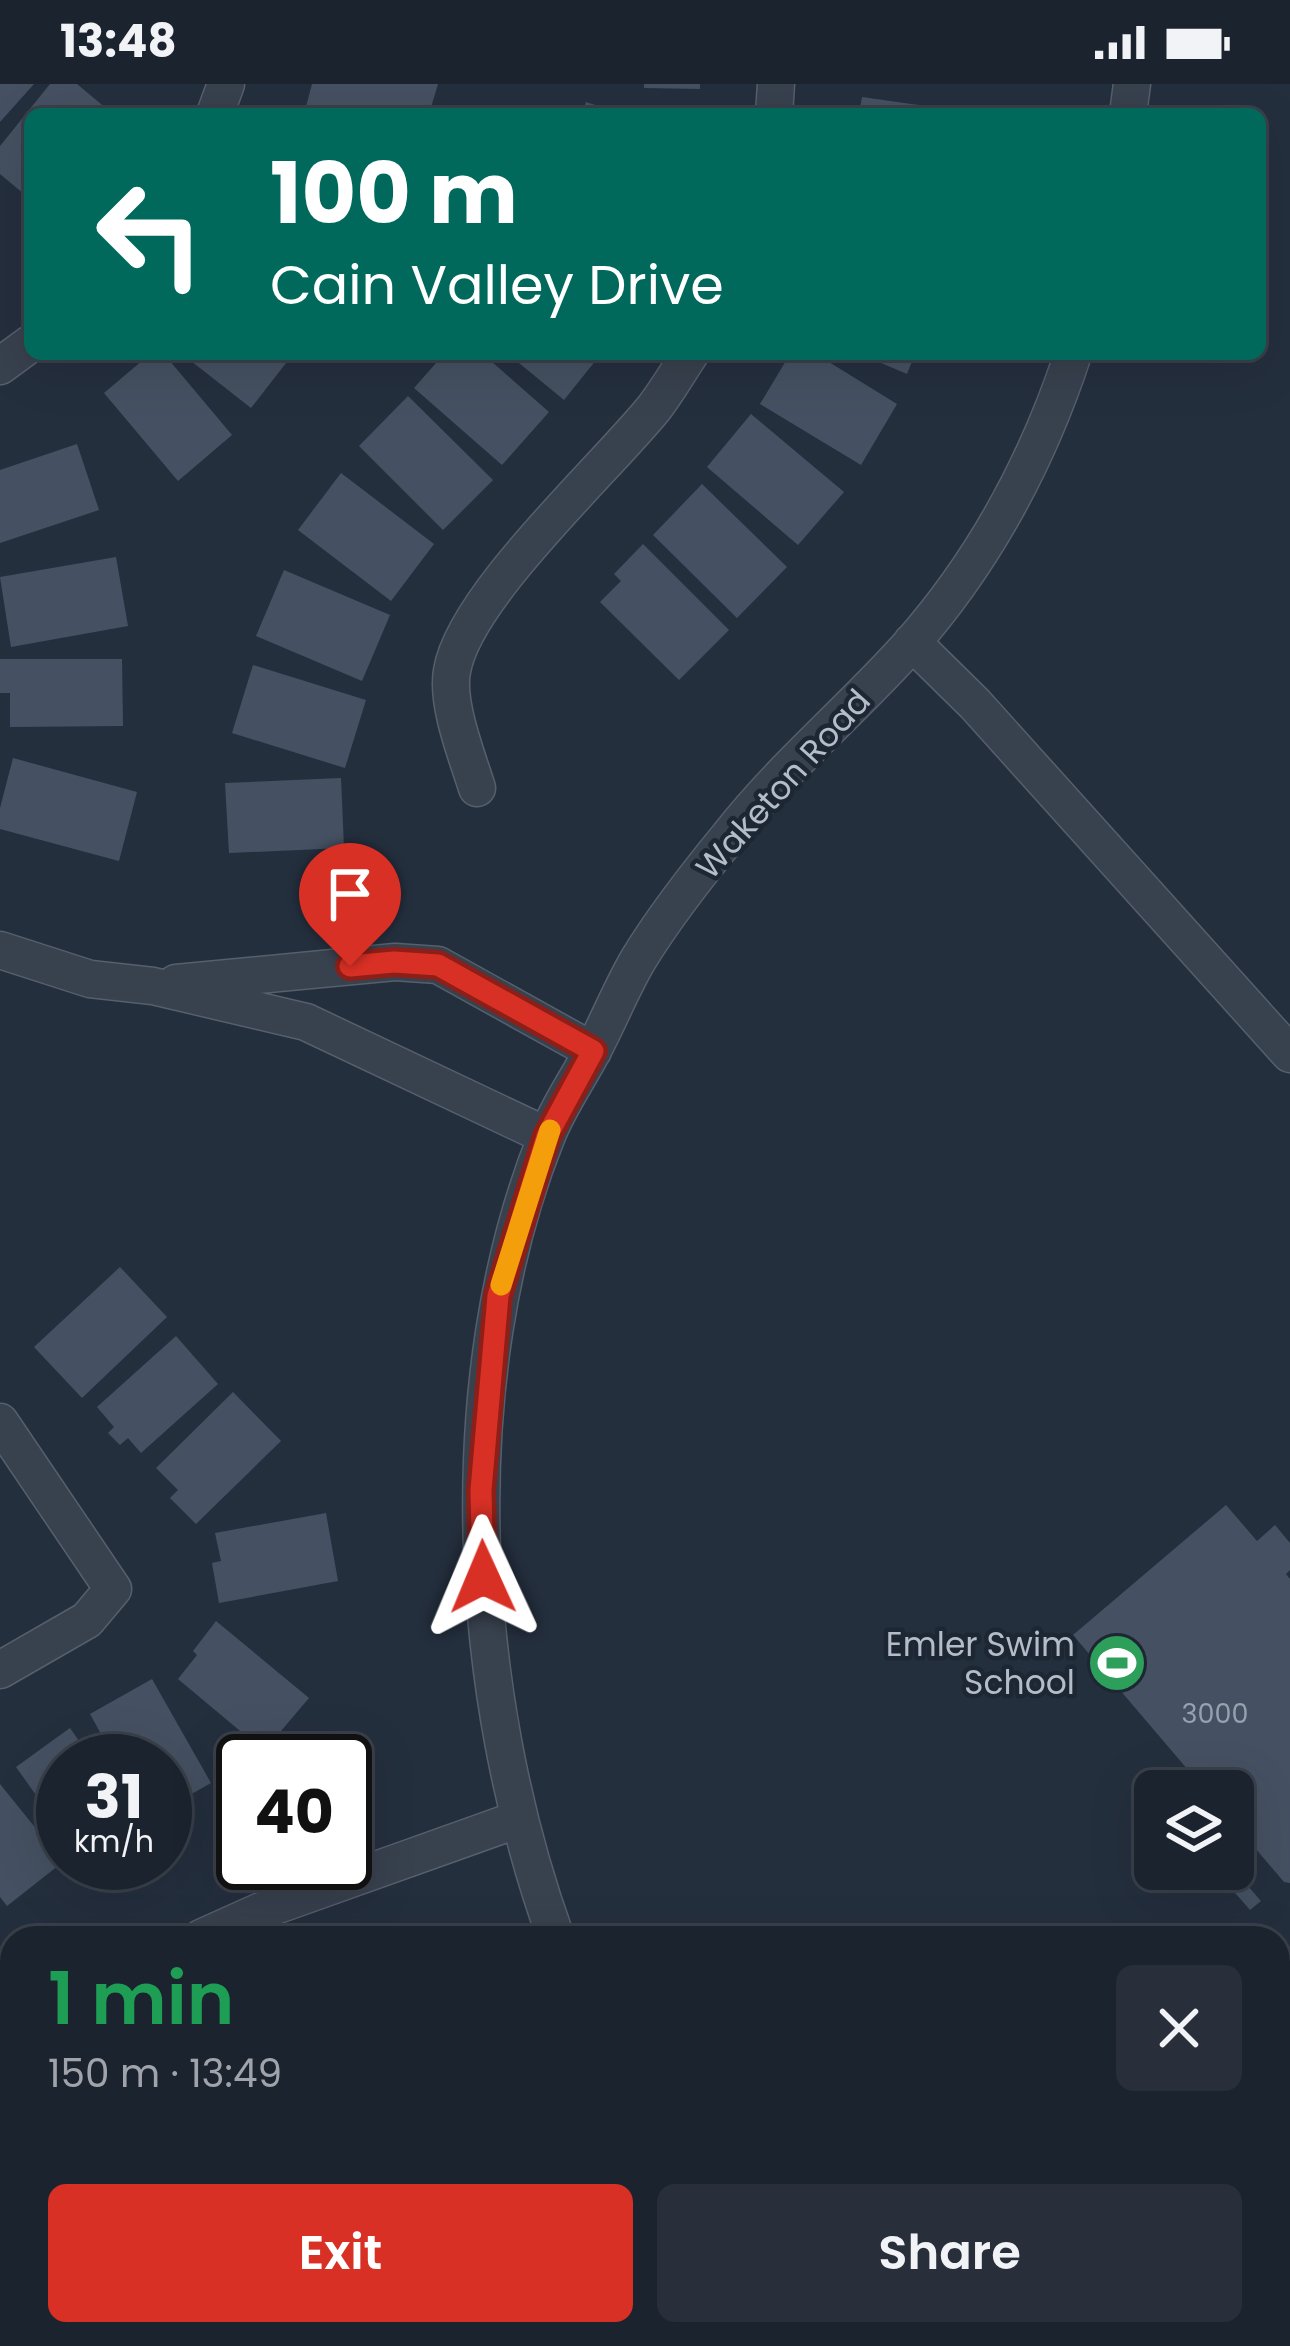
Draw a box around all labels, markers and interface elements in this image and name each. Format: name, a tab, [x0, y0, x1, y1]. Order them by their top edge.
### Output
text: 13:48	[60, 10, 177, 73]
text: 100 m	[270, 135, 518, 252]
icon: left	[72, 156, 228, 312]
text: Cain Valley Drive	[270, 247, 724, 323]
street label: Waketon Road	[685, 679, 881, 889]
pin	[299, 843, 401, 966]
icon: arrive	[317, 861, 383, 927]
position arrow	[420, 1514, 546, 1640]
place label: Emler Swim School	[886, 1621, 1075, 1706]
sports icon: Emler Swim School	[1086, 1632, 1148, 1694]
house number: 3000	[1182, 1695, 1248, 1732]
speed limit sign: 40	[216, 1734, 372, 1890]
text: 31	[85, 1755, 143, 1839]
map controls	[1134, 1770, 1254, 1890]
button: layers	[1134, 1770, 1254, 1890]
text: km/h	[74, 1820, 154, 1863]
text: 1 min	[48, 1948, 234, 2049]
button: close	[1116, 1965, 1242, 2091]
text: 150 m · 13:49	[48, 2046, 282, 2101]
button: Exit	[48, 2184, 633, 2322]
button: Share	[657, 2184, 1242, 2322]

